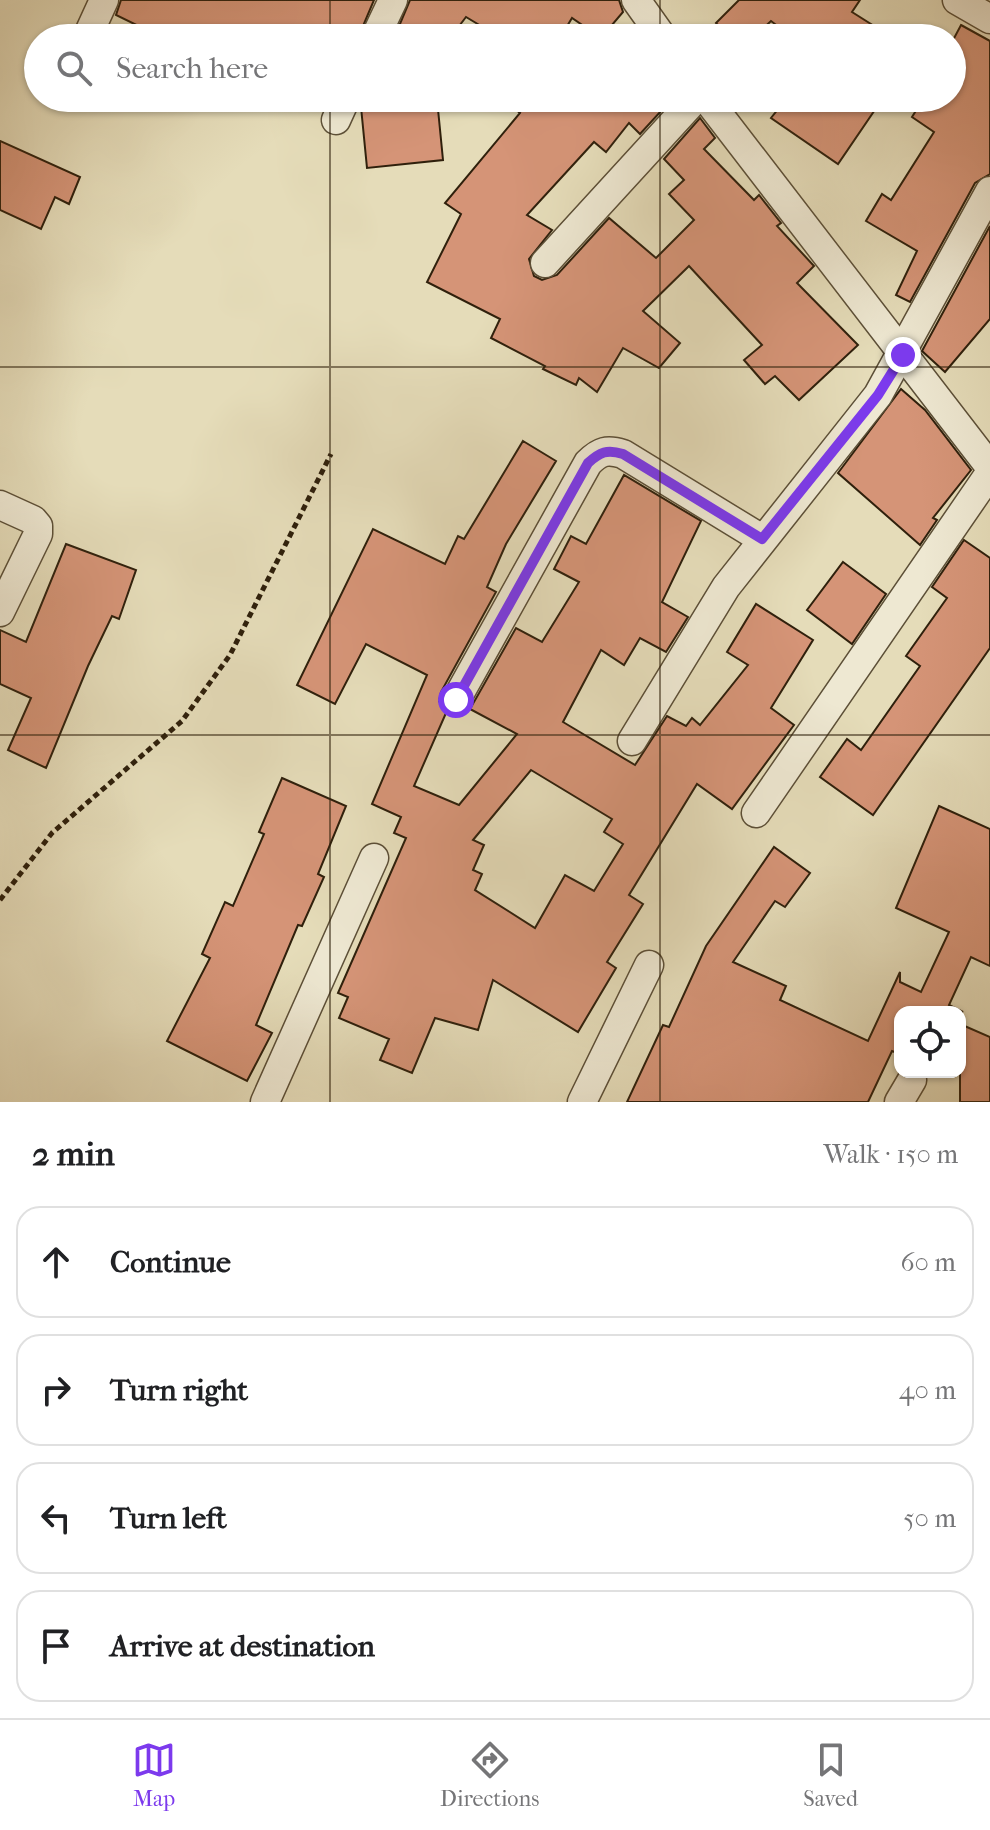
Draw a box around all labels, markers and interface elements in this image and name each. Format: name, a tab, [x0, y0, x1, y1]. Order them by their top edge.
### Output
search box	[24, 24, 966, 112]
icon: search	[52, 46, 96, 90]
text: Search here	[116, 51, 268, 86]
route end	[885, 337, 921, 373]
route start	[438, 682, 474, 718]
map controls	[894, 1006, 966, 1078]
button: locate	[894, 1006, 966, 1078]
text: 2 min	[32, 1134, 115, 1174]
text: Walk · 150 m	[823, 1139, 958, 1170]
icon: ahead	[34, 1240, 78, 1284]
text: Continue	[110, 1245, 231, 1280]
text: 60 m	[900, 1247, 956, 1278]
icon: right	[34, 1368, 78, 1412]
text: Turn right	[110, 1373, 248, 1408]
text: 40 m	[899, 1375, 956, 1406]
icon: left	[34, 1496, 78, 1540]
text: Turn left	[110, 1501, 227, 1536]
text: 50 m	[903, 1503, 956, 1534]
icon: arrive	[34, 1624, 78, 1668]
text: Arrive at destination	[110, 1629, 375, 1664]
tab: Map	[132, 1738, 176, 1812]
tab: Directions	[440, 1738, 539, 1812]
tab: Saved	[803, 1738, 858, 1812]

